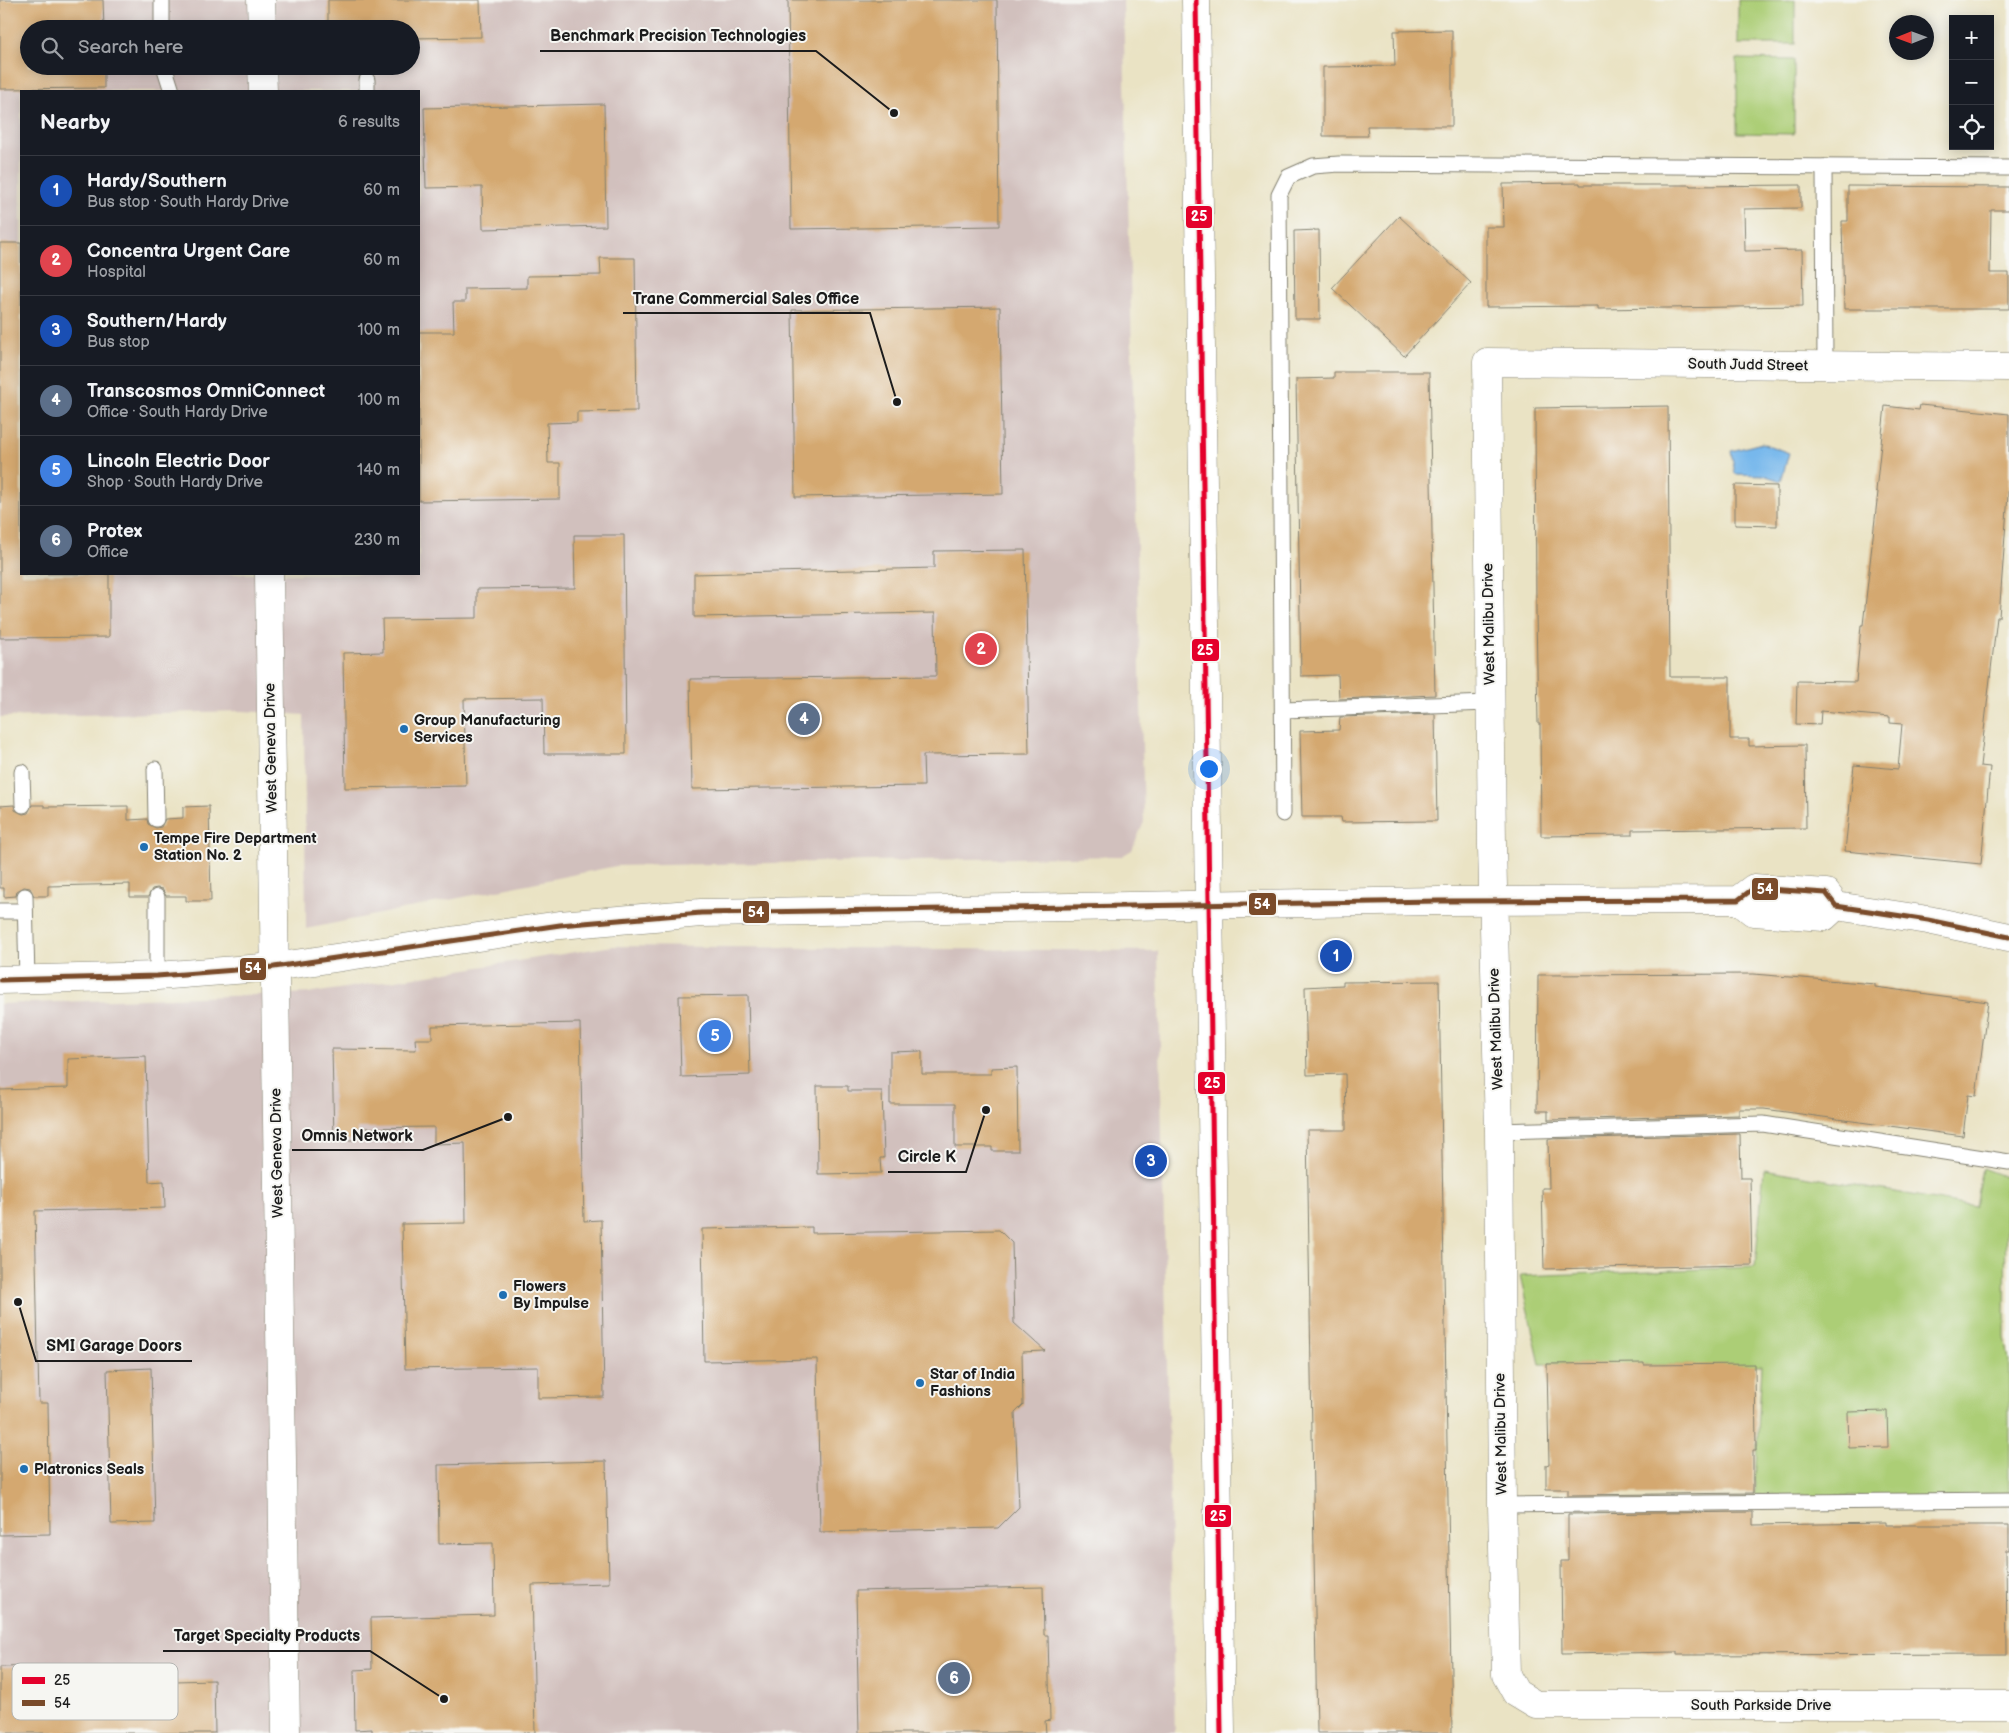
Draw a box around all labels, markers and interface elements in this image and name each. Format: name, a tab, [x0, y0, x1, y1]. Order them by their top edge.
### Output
north arrow	[1889, 15, 1934, 60]
map controls	[1949, 15, 1994, 150]
button: +	[1949, 15, 1994, 60]
search box	[20, 20, 420, 75]
callout: Benchmark Precision Technologies	[540, 20, 816, 51]
text: Benchmark Precision Technologies	[550, 27, 806, 46]
icon: search	[38, 34, 66, 62]
text: Search here	[78, 36, 183, 59]
button: −	[1949, 60, 1994, 105]
button: locate	[1949, 105, 1994, 150]
text: Nearby	[40, 110, 110, 135]
text: 6 results	[338, 113, 400, 132]
text: Hardy/Southern	[87, 170, 227, 193]
text: 1	[53, 181, 59, 200]
text: 60 m	[363, 181, 400, 200]
text: Bus stop · South Hardy Drive	[87, 193, 289, 212]
line badge: 25	[1185, 205, 1213, 229]
text: 25	[1191, 208, 1207, 225]
text: Concentra Urgent Care	[87, 240, 290, 263]
text: 2	[51, 251, 61, 270]
text: 60 m	[363, 251, 400, 270]
text: Hospital	[87, 263, 146, 282]
callout: Trane Commercial Sales Office	[623, 282, 870, 313]
text: Trane Commercial Sales Office	[633, 290, 859, 309]
text: Southern/Hardy	[87, 310, 227, 333]
text: 3	[51, 321, 61, 340]
text: 100 m	[357, 321, 400, 340]
text: Bus stop	[87, 333, 150, 352]
street label: South Judd Street	[1688, 354, 1809, 376]
text: Transcosmos OmniConnect	[87, 380, 325, 403]
text: 4	[51, 391, 61, 410]
text: 100 m	[357, 391, 400, 410]
text: Office · South Hardy Drive	[87, 403, 268, 422]
text: Lincoln Electric Door	[87, 450, 270, 473]
text: 5	[51, 461, 61, 480]
text: 140 m	[357, 461, 400, 480]
text: Shop · South Hardy Drive	[87, 473, 263, 492]
text: Protex	[87, 520, 142, 543]
text: 6	[51, 531, 61, 550]
text: 230 m	[354, 531, 400, 550]
text: Office	[87, 543, 129, 562]
street label: West Malibu Drive	[1478, 563, 1500, 685]
pin: 2	[965, 630, 997, 668]
line badge: 25	[1191, 638, 1220, 662]
text: 25	[1197, 642, 1213, 659]
street label: West Geneva Drive	[260, 683, 282, 813]
pin: 4	[788, 700, 820, 738]
place label: Group Manufacturing Services	[414, 711, 560, 747]
marker: Group Manufacturing Services	[398, 723, 410, 735]
your location	[1196, 756, 1222, 782]
place label: Tempe Fire Department Station No. 2	[154, 829, 316, 865]
marker: Tempe Fire Department Station No. 2	[138, 841, 150, 853]
line badge: 54	[1751, 877, 1779, 901]
text: 54	[1757, 881, 1774, 898]
line badge: 54	[1248, 892, 1277, 916]
text: 54	[1254, 896, 1271, 913]
line badge: 54	[742, 900, 770, 924]
text: 54	[748, 904, 765, 921]
pin: 1	[1320, 937, 1352, 975]
line badge: 54	[239, 957, 267, 981]
text: 54	[245, 960, 262, 977]
street label: West Malibu Drive	[1484, 968, 1508, 1090]
pin: 5	[699, 1017, 731, 1055]
line badge: 25	[1197, 1071, 1226, 1095]
text: 25	[1204, 1075, 1220, 1092]
street label: West Geneva Drive	[266, 1088, 288, 1218]
callout: Omnis Network	[292, 1119, 423, 1150]
text: Omnis Network	[301, 1127, 413, 1146]
callout: Circle K	[888, 1141, 966, 1172]
pin: 3	[1135, 1142, 1167, 1180]
text: Circle K	[898, 1148, 956, 1167]
place label: Flowers By Impulse	[513, 1277, 589, 1313]
marker: Flowers By Impulse	[497, 1289, 509, 1301]
callout: SMI Garage Doors	[36, 1330, 192, 1361]
text: SMI Garage Doors	[46, 1337, 182, 1356]
place label: Star of India Fashions	[930, 1365, 1015, 1401]
street label: West Malibu Drive	[1490, 1373, 1512, 1495]
marker: Star of India Fashions	[914, 1377, 926, 1389]
place label: Platronics Seals	[34, 1460, 144, 1479]
marker: Platronics Seals	[18, 1463, 30, 1475]
line badge: 25	[1204, 1504, 1232, 1528]
text: 25	[1210, 1508, 1226, 1525]
callout: Target Specialty Products	[163, 1620, 370, 1651]
text: Target Specialty Products	[174, 1627, 360, 1646]
pin: 6	[938, 1659, 970, 1697]
legend	[12, 1663, 178, 1720]
text: 25	[54, 1672, 70, 1689]
text: 54	[54, 1695, 71, 1712]
street label: South Parkside Drive	[1691, 1696, 1831, 1715]

